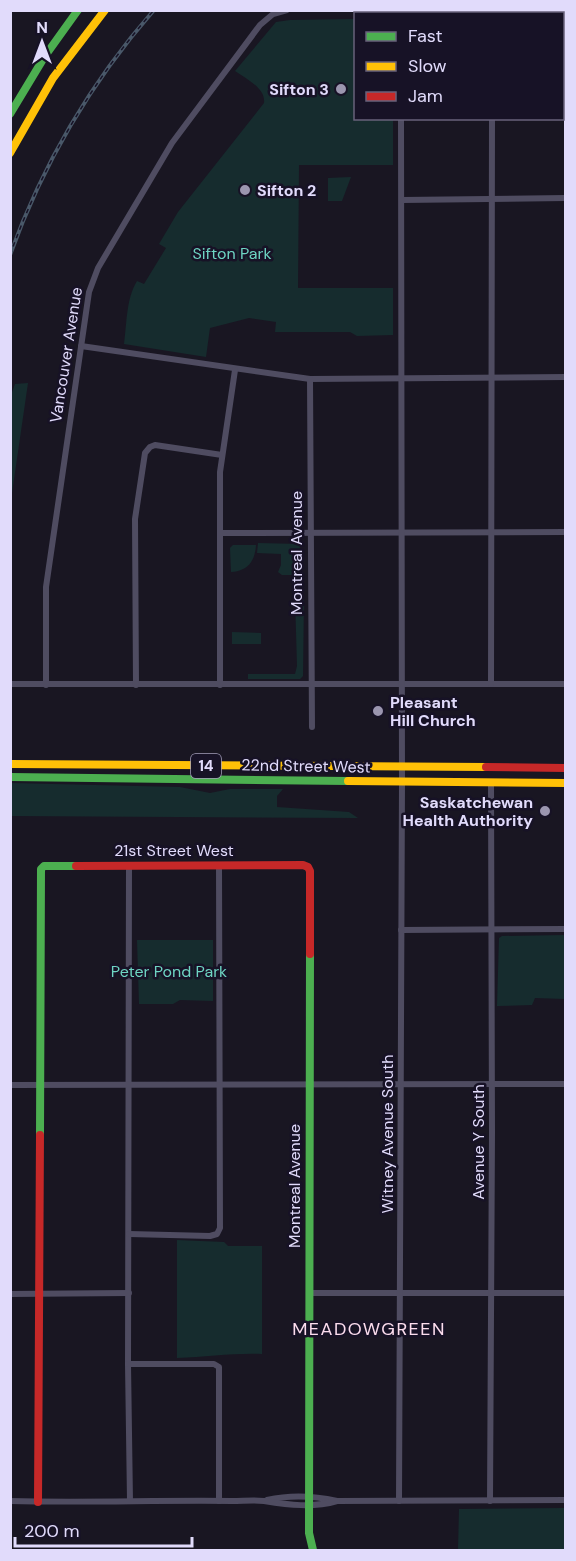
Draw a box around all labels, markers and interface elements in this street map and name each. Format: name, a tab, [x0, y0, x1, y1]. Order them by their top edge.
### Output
north arrow	[12, 12, 72, 72]
legend	[354, 12, 564, 120]
text: N	[36, 17, 48, 38]
text: Fast	[408, 24, 443, 48]
text: Slow	[408, 54, 447, 78]
place label: Sifton 3	[269, 79, 329, 100]
marker: Sifton 3	[334, 82, 348, 96]
text: Jam	[408, 84, 443, 108]
place label: Sifton 2	[257, 180, 316, 201]
marker: Sifton 2	[238, 183, 252, 197]
park label: Sifton Park	[192, 243, 272, 264]
street label: Vancouver Avenue	[45, 286, 87, 424]
street label: Montreal Avenue	[286, 491, 307, 615]
place label: Pleasant Hill Church	[390, 692, 476, 731]
marker: Pleasant Hill Church	[371, 704, 385, 718]
road number: 14	[191, 754, 221, 778]
street label: 22nd Street West	[241, 754, 371, 778]
place label: Saskatchewan Health Authority	[403, 792, 533, 831]
marker: Saskatchewan Health Authority	[538, 804, 552, 818]
street label: 21st Street West	[114, 840, 234, 861]
park label: Peter Pond Park	[111, 961, 227, 982]
street label: Witney Avenue South	[377, 1055, 398, 1213]
street label: Avenue Y South	[468, 1084, 489, 1200]
street label: Montreal Avenue	[284, 1124, 305, 1248]
district label: MEADOWGREEN	[292, 1317, 446, 1341]
scale bar	[15, 1510, 192, 1548]
text: 200 m	[24, 1519, 80, 1543]

